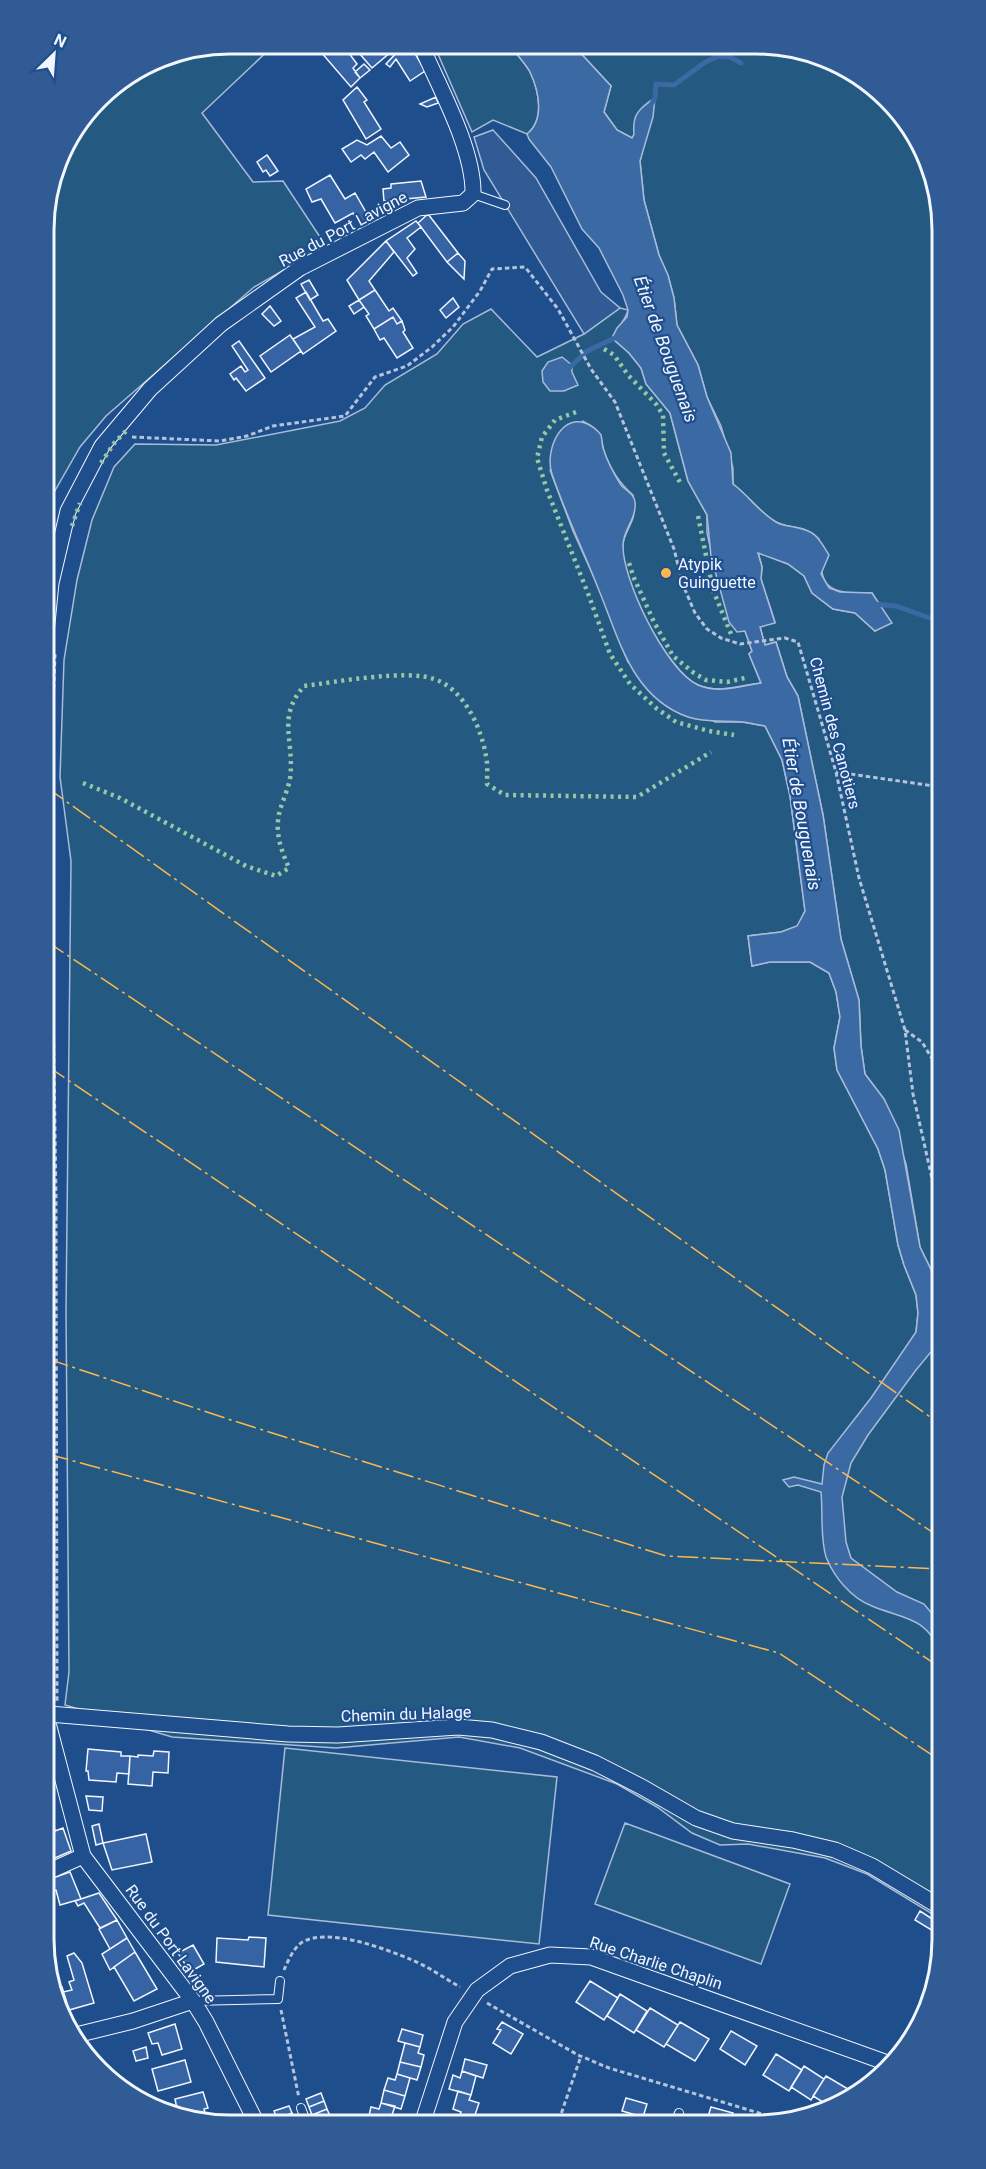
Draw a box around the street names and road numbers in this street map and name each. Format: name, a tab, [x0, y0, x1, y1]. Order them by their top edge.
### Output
street label: Rue du Port Lavigne	[276, 187, 410, 271]
street label: Chemin des Canotiers	[806, 655, 864, 811]
street label: Chemin du Halage	[340, 1702, 472, 1726]
street label: Rue du Port Lavigne	[122, 1881, 220, 2007]
street label: Rue Charlie Chaplin	[587, 1933, 725, 1993]

